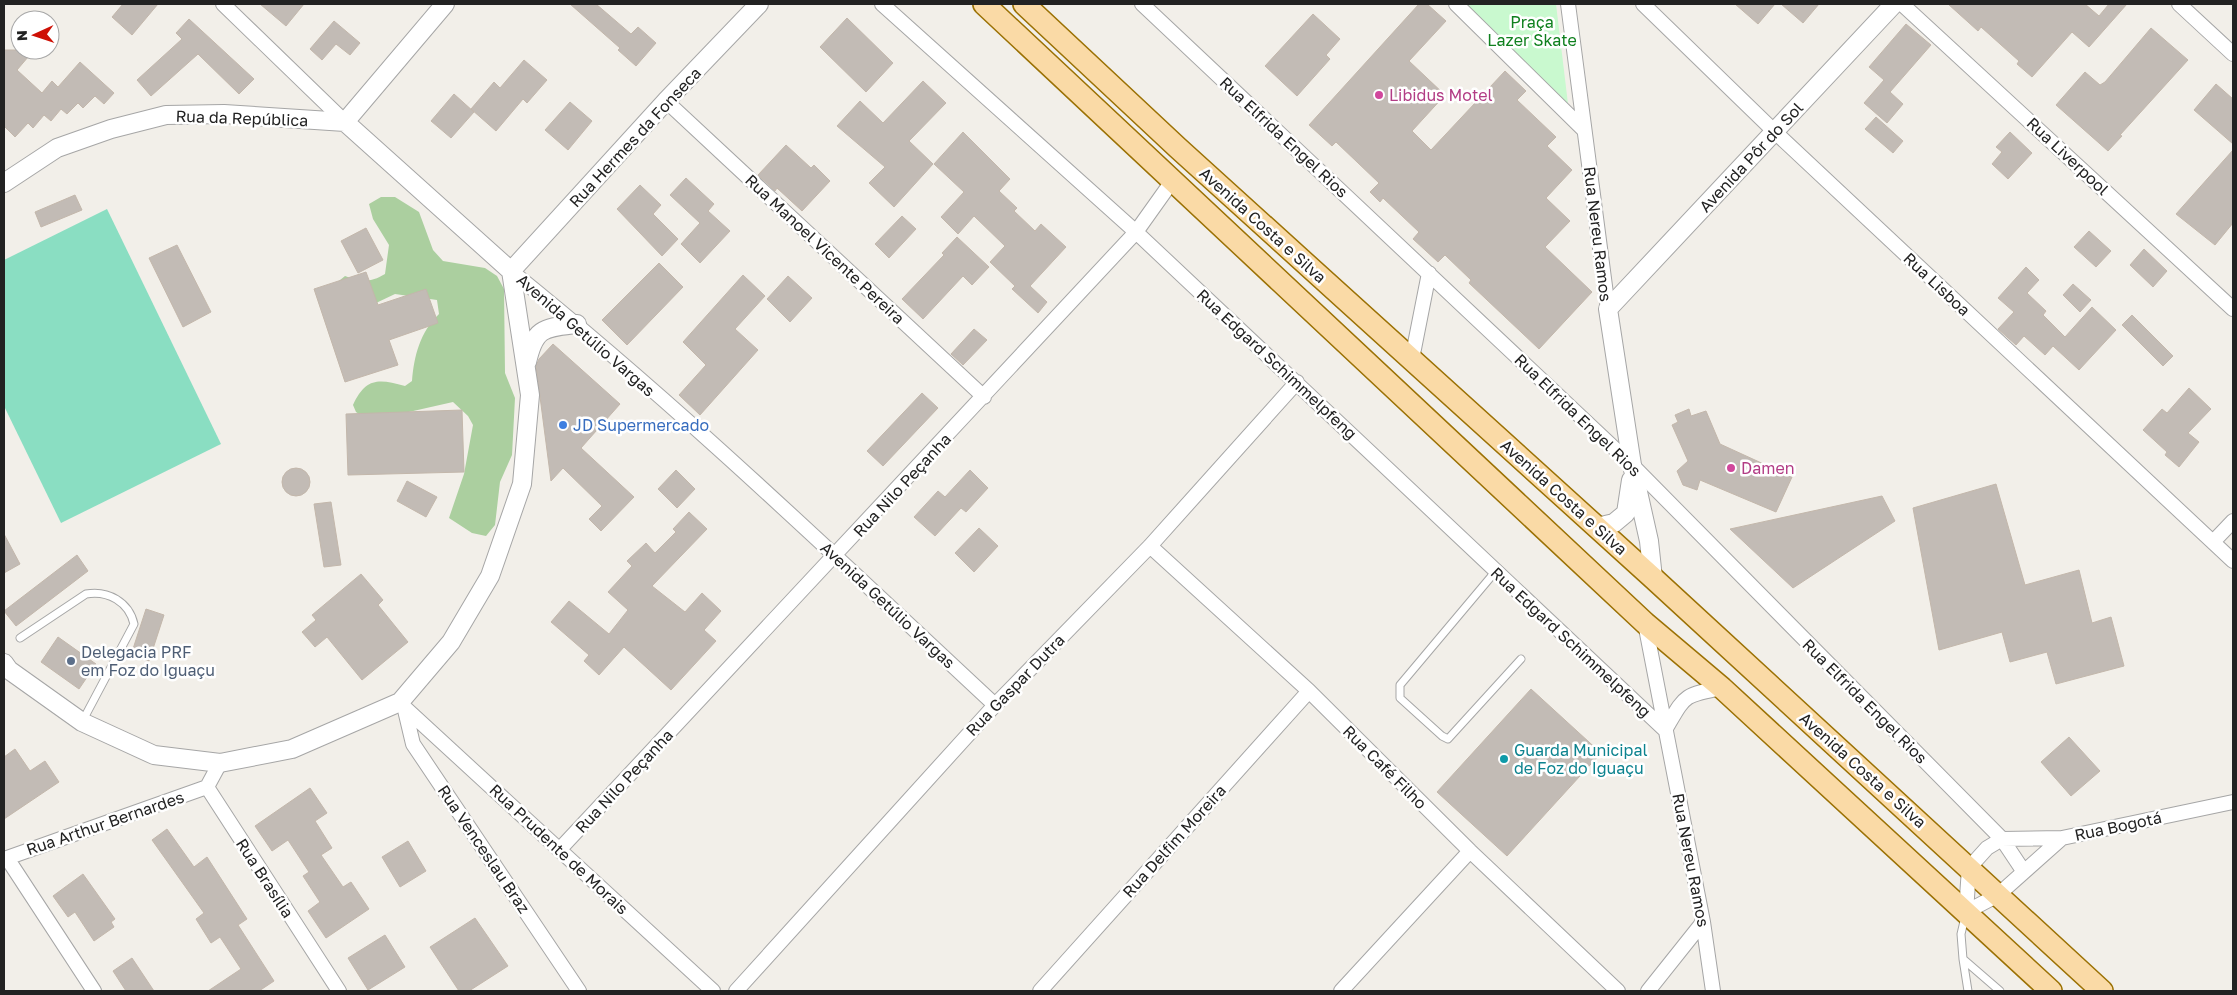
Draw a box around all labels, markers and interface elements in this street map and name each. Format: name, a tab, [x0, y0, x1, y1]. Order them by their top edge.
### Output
north arrow	[10, 10, 60, 60]
park label: Praça Lazer Skate	[1487, 12, 1577, 50]
text: N	[13, 30, 30, 41]
street label: Rua Hermes da Fonseca	[565, 63, 705, 211]
street label: Rua Elfrida Engel Rios	[1216, 72, 1352, 202]
place label: Libidus Motel	[1389, 85, 1493, 105]
marker: Libidus Motel	[1373, 89, 1385, 101]
street label: Avenida Pôr do Sol	[1695, 98, 1807, 216]
street label: Rua da República	[175, 106, 309, 130]
street label: Rua Liverpool	[2023, 113, 2113, 199]
street label: Avenida Costa e Silva	[1196, 163, 1330, 287]
street label: Rua Nereu Ramos	[1580, 165, 1616, 303]
street label: Rua Manoel Vicente Pereira	[741, 170, 909, 328]
street label: Rua Lisboa	[1900, 248, 1974, 320]
street label: Avenida Getúlio Vargas	[513, 270, 659, 400]
street label: Rua Edgard Schimmelpfeng	[1193, 285, 1361, 443]
street label: Rua Elfrida Engel Rios	[1511, 349, 1645, 481]
place label: JD Supermercado	[573, 415, 709, 435]
marker: JD Supermercado	[557, 419, 569, 431]
street label: Rua Nilo Peçanha	[849, 429, 955, 541]
street label: Avenida Costa e Silva	[1497, 435, 1631, 559]
place label: Damen	[1741, 458, 1795, 478]
marker: Damen	[1725, 462, 1737, 474]
street label: Avenida Getúlio Vargas	[817, 537, 959, 673]
street label: Rua Edgard Schimmelpfeng	[1487, 563, 1655, 721]
street label: Rua Gaspar Dutra	[961, 630, 1069, 740]
street label: Rua Elfrida Engel Rios	[1798, 634, 1932, 768]
place label: Delegacia PRF em Foz do Iguaçu	[81, 642, 215, 680]
marker: Delegacia PRF em Foz do Iguaçu	[65, 655, 77, 667]
street label: Avenida Costa e Silva	[1796, 708, 1930, 832]
street label: Rua Café Filho	[1339, 721, 1431, 813]
street label: Rua Nilo Peçanha	[571, 725, 677, 837]
place label: Guarda Municipal de Foz do Iguaçu	[1514, 740, 1648, 778]
marker: Guarda Municipal de Foz do Iguaçu	[1498, 753, 1510, 765]
street label: Rua Prudente de Morais	[485, 779, 633, 919]
street label: Rua Delfim Moreira	[1118, 780, 1230, 902]
street label: Rua Venceslau Braz	[434, 781, 534, 917]
street label: Rua Arthur Bernardes	[23, 787, 187, 859]
street label: Rua Nereu Ramos	[1668, 791, 1714, 929]
street label: Rua Bogotá	[2073, 807, 2163, 845]
street label: Rua Brasília	[232, 835, 298, 921]

